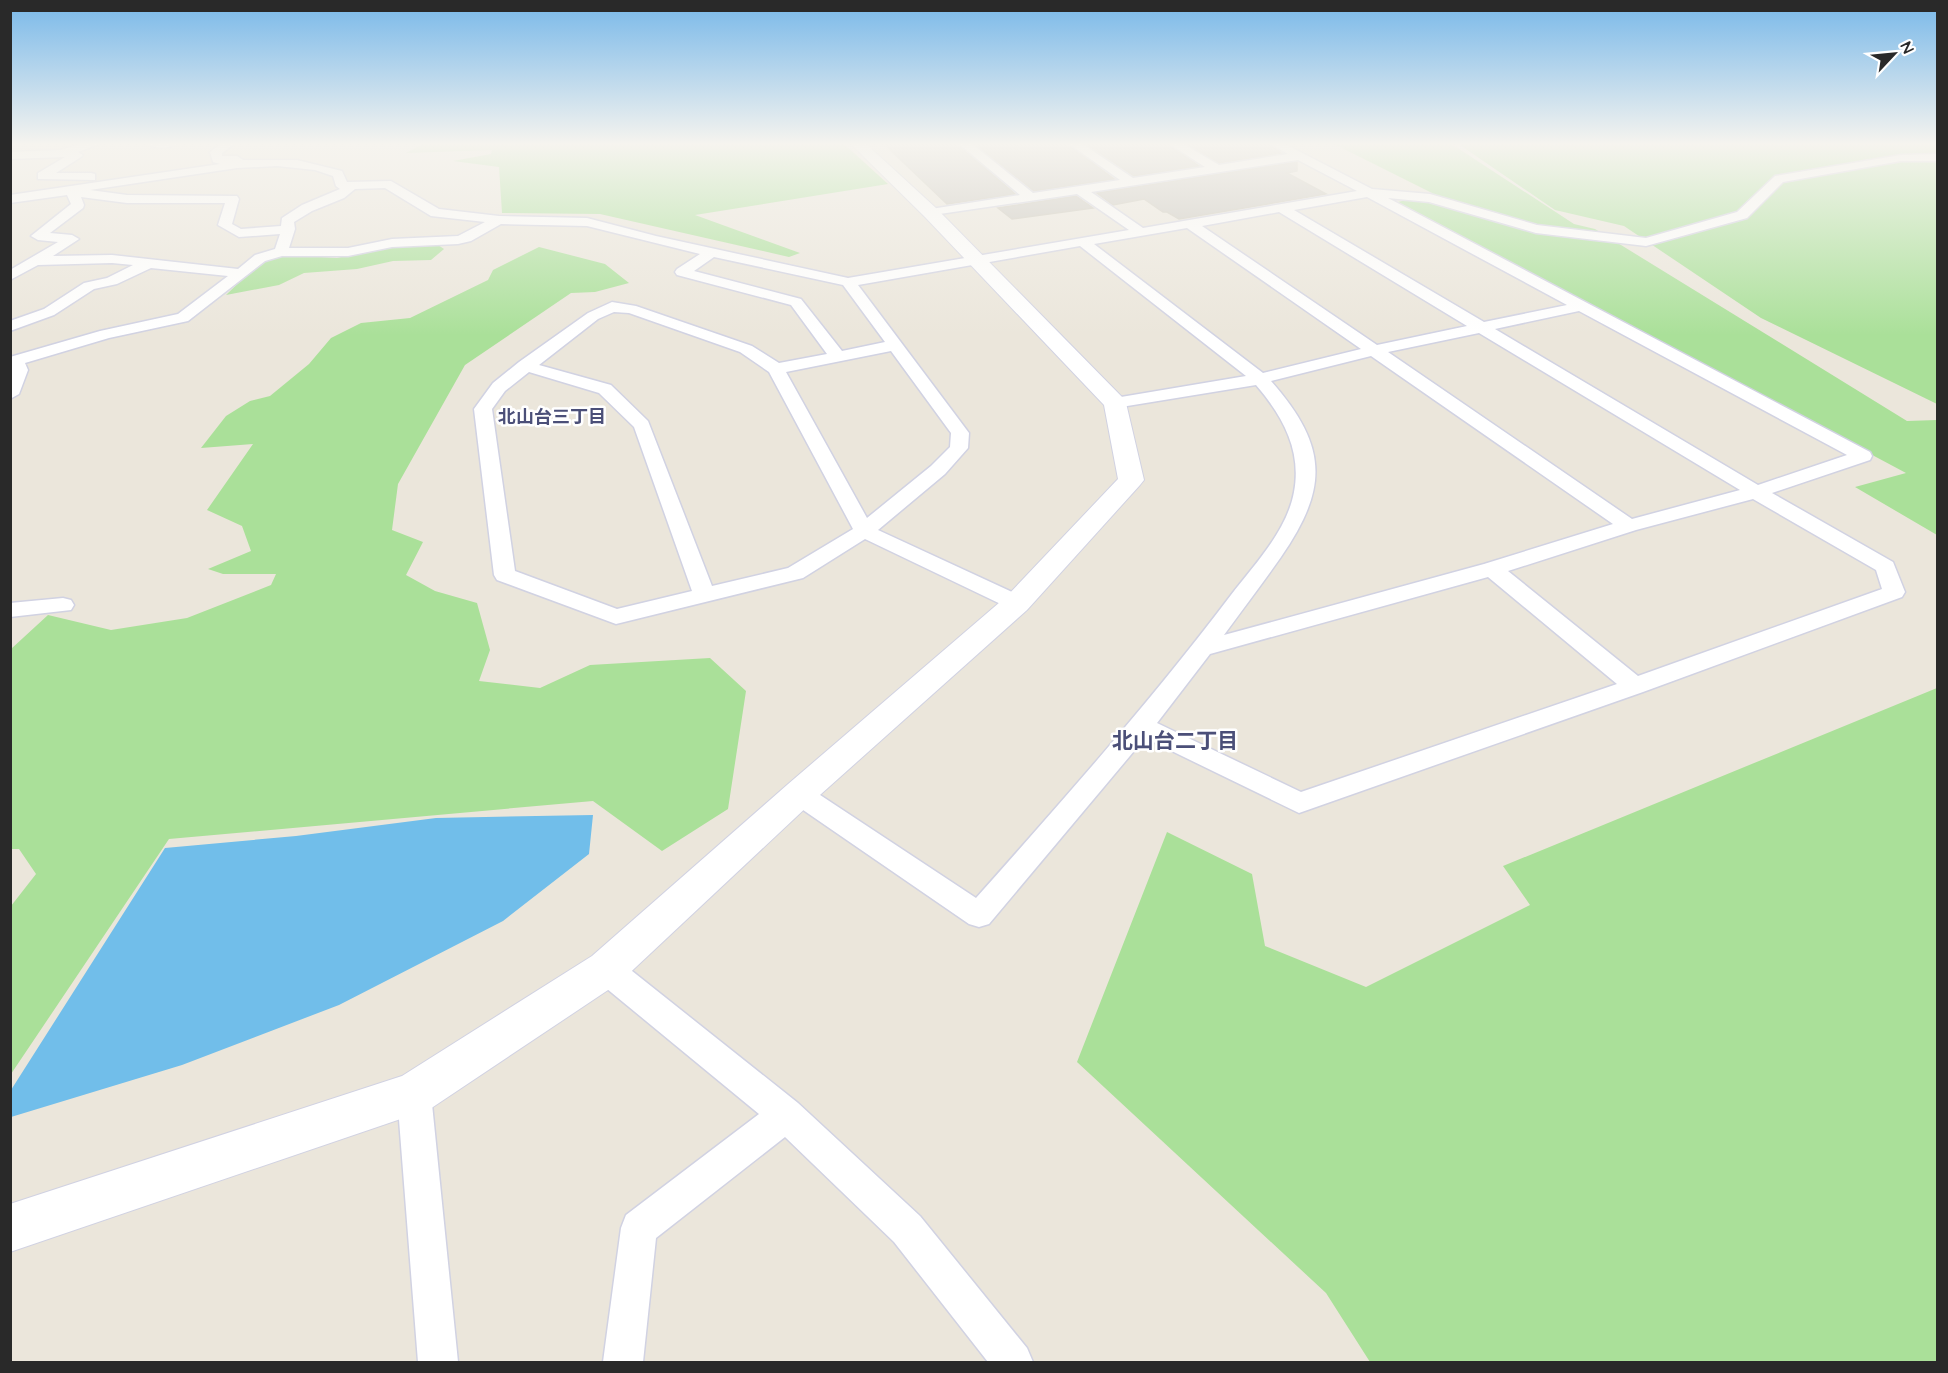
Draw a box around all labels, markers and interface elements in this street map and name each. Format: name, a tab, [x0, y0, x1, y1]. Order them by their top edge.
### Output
north arrow	[1864, 24, 1924, 84]
text: N	[1896, 38, 1919, 57]
district label: 北山台三丁目	[498, 405, 606, 428]
district label: 北山台二丁目	[1112, 727, 1238, 753]

